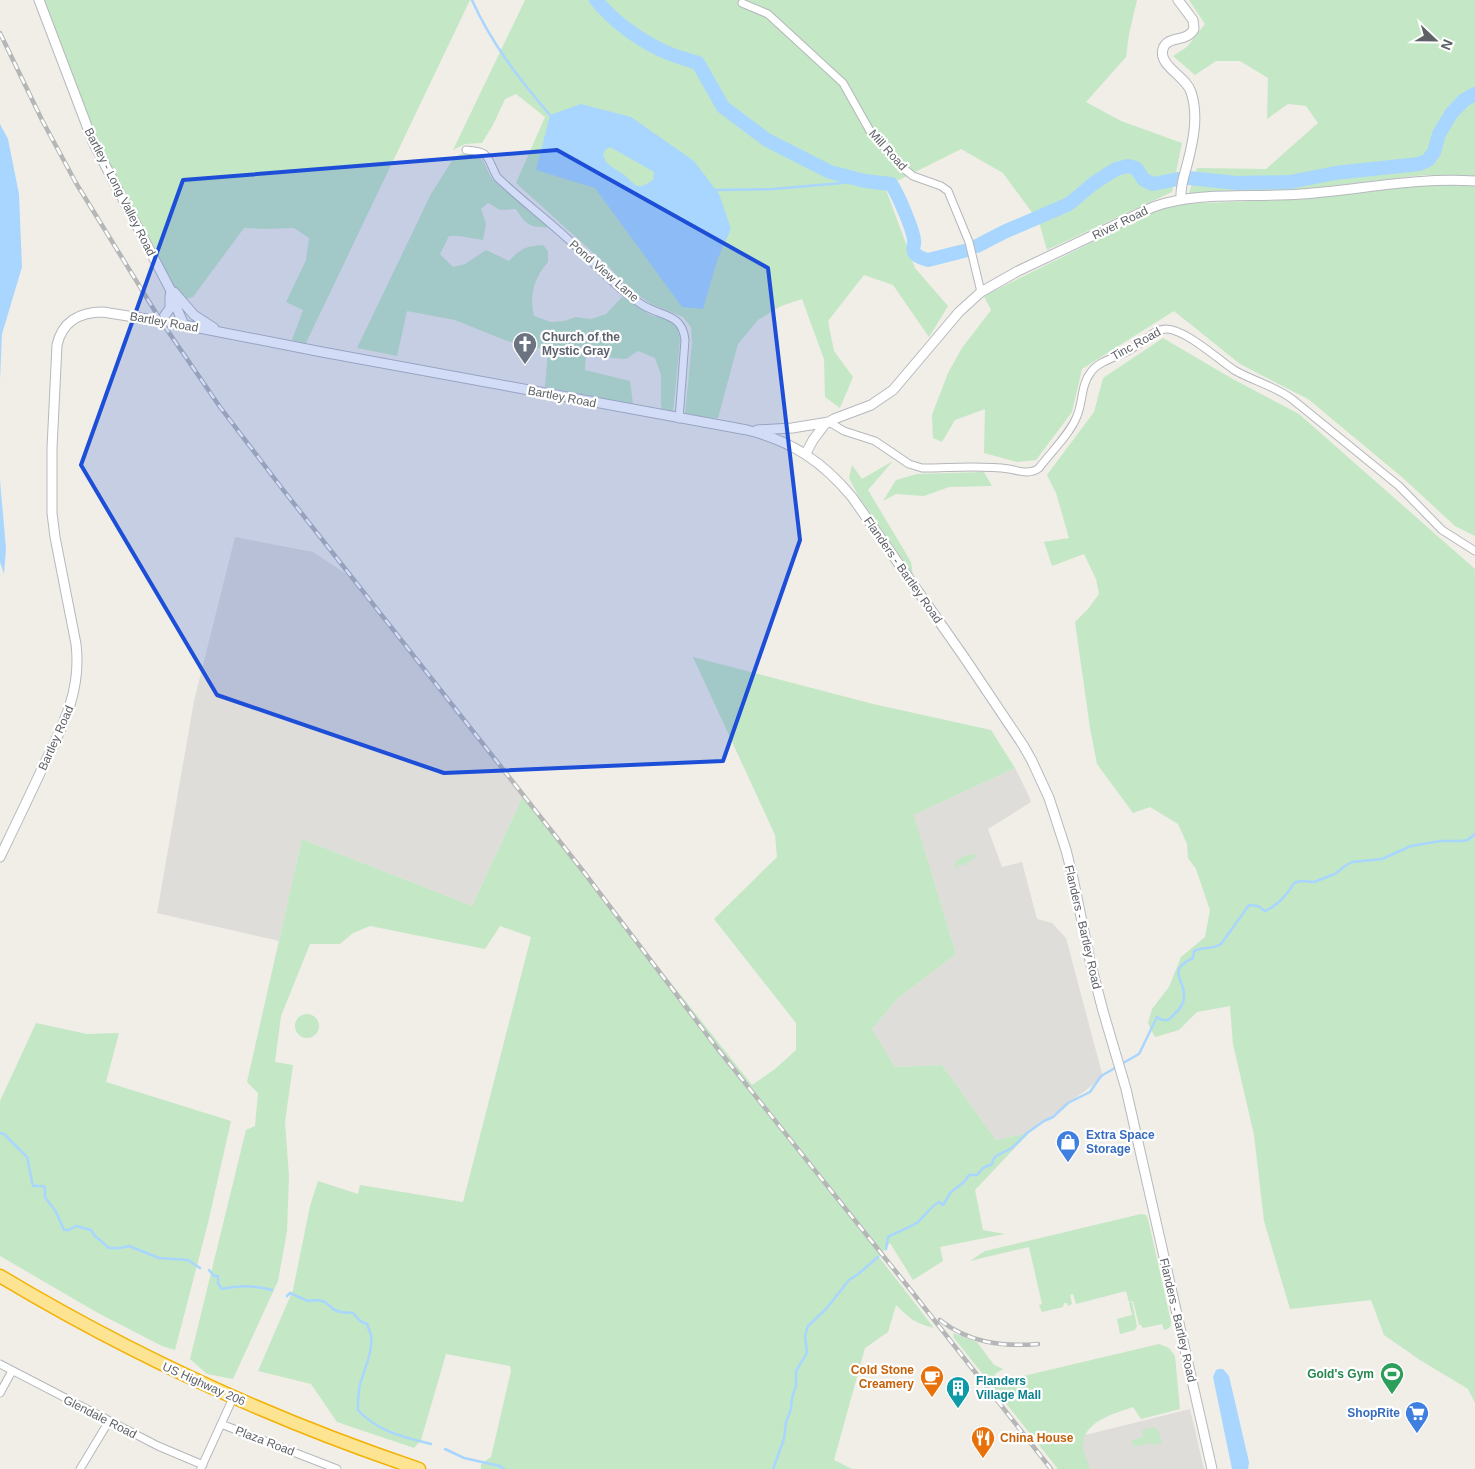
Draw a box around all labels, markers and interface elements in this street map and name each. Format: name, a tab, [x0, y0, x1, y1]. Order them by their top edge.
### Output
north arrow	[1410, 15, 1460, 65]
text: N	[1438, 37, 1456, 53]
street label: Bartley - Long Valley Road	[82, 126, 158, 258]
street label: Mill Road	[866, 127, 910, 173]
street label: River Road	[1090, 204, 1150, 242]
street label: Pond View Lane	[567, 237, 642, 305]
street label: Bartley Road	[129, 309, 199, 335]
street label: Tinc Road	[1109, 325, 1163, 363]
place label: Church of the Mystic Gray	[542, 330, 620, 358]
church icon: Church of the Mystic Gray	[512, 331, 538, 365]
street label: Bartley Road	[527, 384, 597, 410]
street label: Flanders - Bartley Road	[861, 514, 945, 626]
street label: Bartley Road	[35, 703, 77, 773]
street label: Flanders - Bartley Road	[1062, 864, 1104, 990]
place label: Extra Space Storage	[1086, 1128, 1155, 1156]
shop icon: Extra Space Storage	[1055, 1129, 1081, 1163]
street label: Flanders - Bartley Road	[1157, 1257, 1199, 1383]
street label: US Highway 206	[160, 1359, 248, 1409]
sports icon: Gold's Gym	[1379, 1361, 1405, 1395]
place label: Cold Stone Creamery	[851, 1363, 914, 1391]
cafe icon: Cold Stone Creamery	[919, 1364, 945, 1398]
place label: Gold's Gym	[1307, 1367, 1374, 1381]
place label: Flanders Village Mall	[976, 1374, 1041, 1402]
building icon: Flanders Village Mall	[945, 1375, 971, 1409]
street label: Glendale Road	[61, 1393, 139, 1441]
supermarket icon: ShopRite	[1404, 1400, 1430, 1434]
place label: ShopRite	[1347, 1406, 1400, 1420]
street label: Plaza Road	[234, 1423, 296, 1459]
restaurant icon: China House	[970, 1425, 996, 1459]
place label: China House	[1000, 1431, 1074, 1445]

